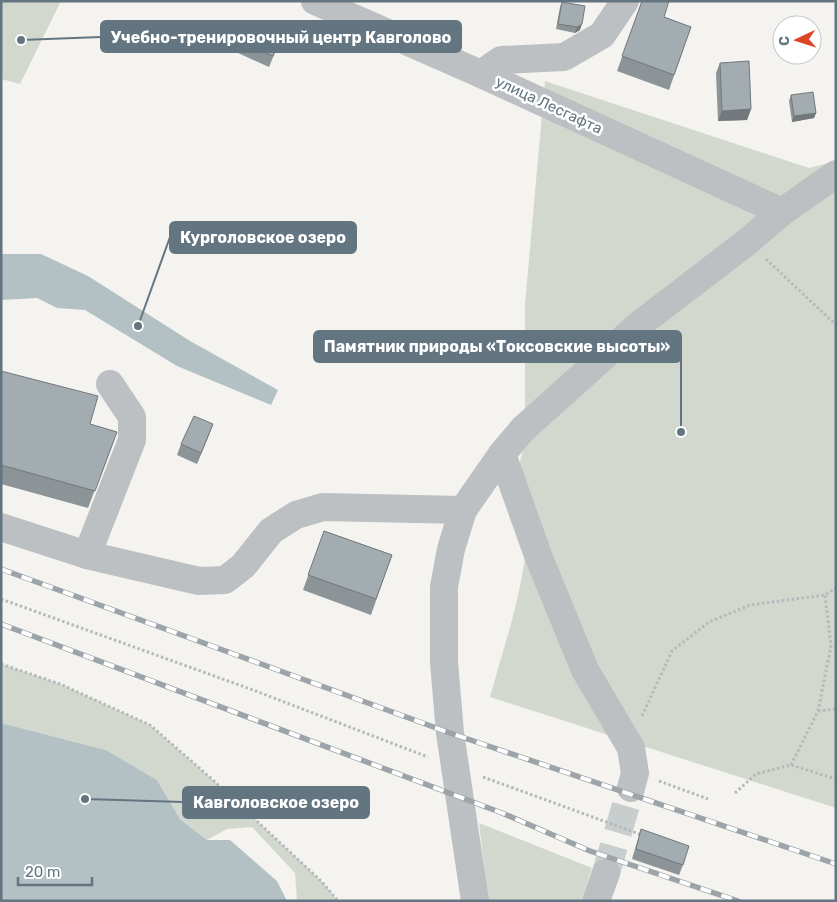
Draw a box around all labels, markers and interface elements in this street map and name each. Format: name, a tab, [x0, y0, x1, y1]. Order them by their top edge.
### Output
north arrow	[772, 15, 822, 65]
callout: Учебно-тренировочный центр Кавголово	[101, 21, 461, 52]
text: Учебно-тренировочный центр Кавголово	[111, 28, 452, 47]
text: С	[776, 35, 793, 46]
street label: улица Лесгафта	[493, 72, 605, 138]
callout: Курголовское озеро	[170, 222, 356, 253]
text: Курголовское озеро	[180, 228, 346, 247]
callout: Памятник природы «Токсовские высоты»	[314, 331, 681, 362]
text: Памятник природы «Токсовские высоты»	[324, 337, 670, 356]
callout: Кавголовское озеро	[183, 787, 369, 818]
text: Кавголовское озеро	[193, 793, 359, 812]
scale bar	[18, 854, 91, 886]
text: 20 m	[25, 863, 60, 881]

